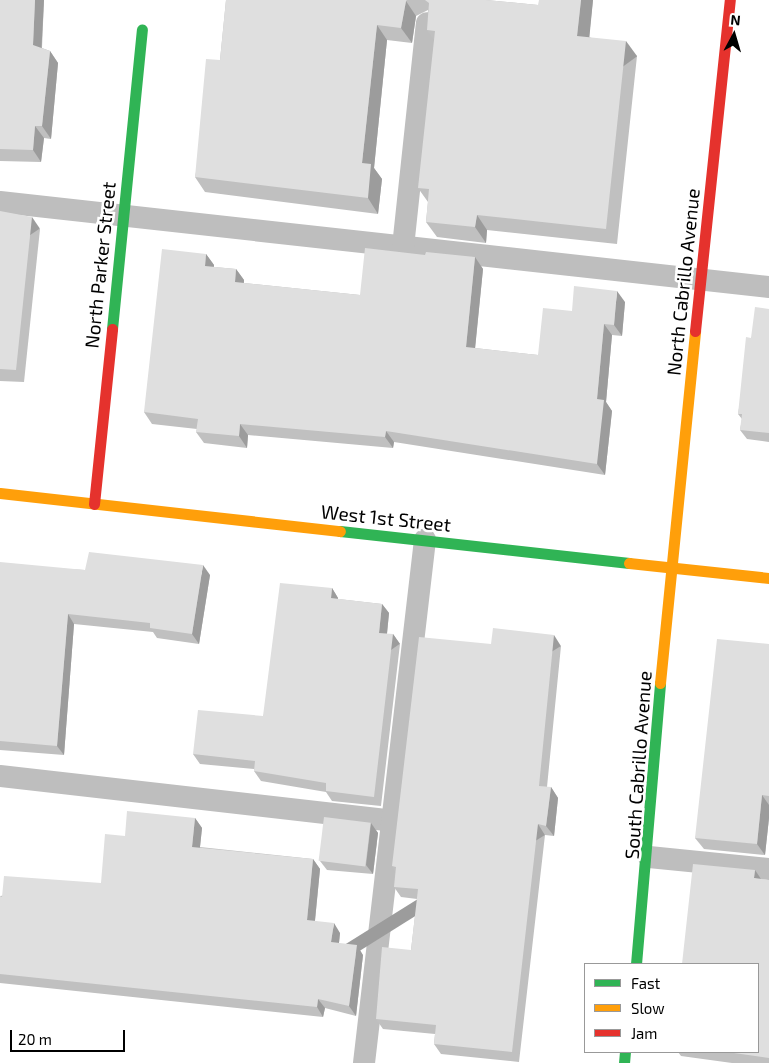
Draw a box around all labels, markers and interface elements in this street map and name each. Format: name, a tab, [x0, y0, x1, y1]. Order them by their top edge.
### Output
north arrow	[709, 10, 759, 60]
text: N	[730, 11, 742, 29]
street label: North Parker Street	[80, 180, 120, 350]
street label: North Cabrillo Avenue	[662, 187, 704, 377]
street label: West 1st Street	[320, 500, 452, 536]
street label: South Cabrillo Avenue	[620, 670, 656, 860]
legend	[584, 963, 759, 1053]
text: Fast	[631, 974, 660, 992]
text: Slow	[631, 999, 665, 1017]
scale bar	[12, 1020, 128, 1052]
text: Jam	[631, 1024, 657, 1042]
text: 20 m	[18, 1030, 52, 1048]

